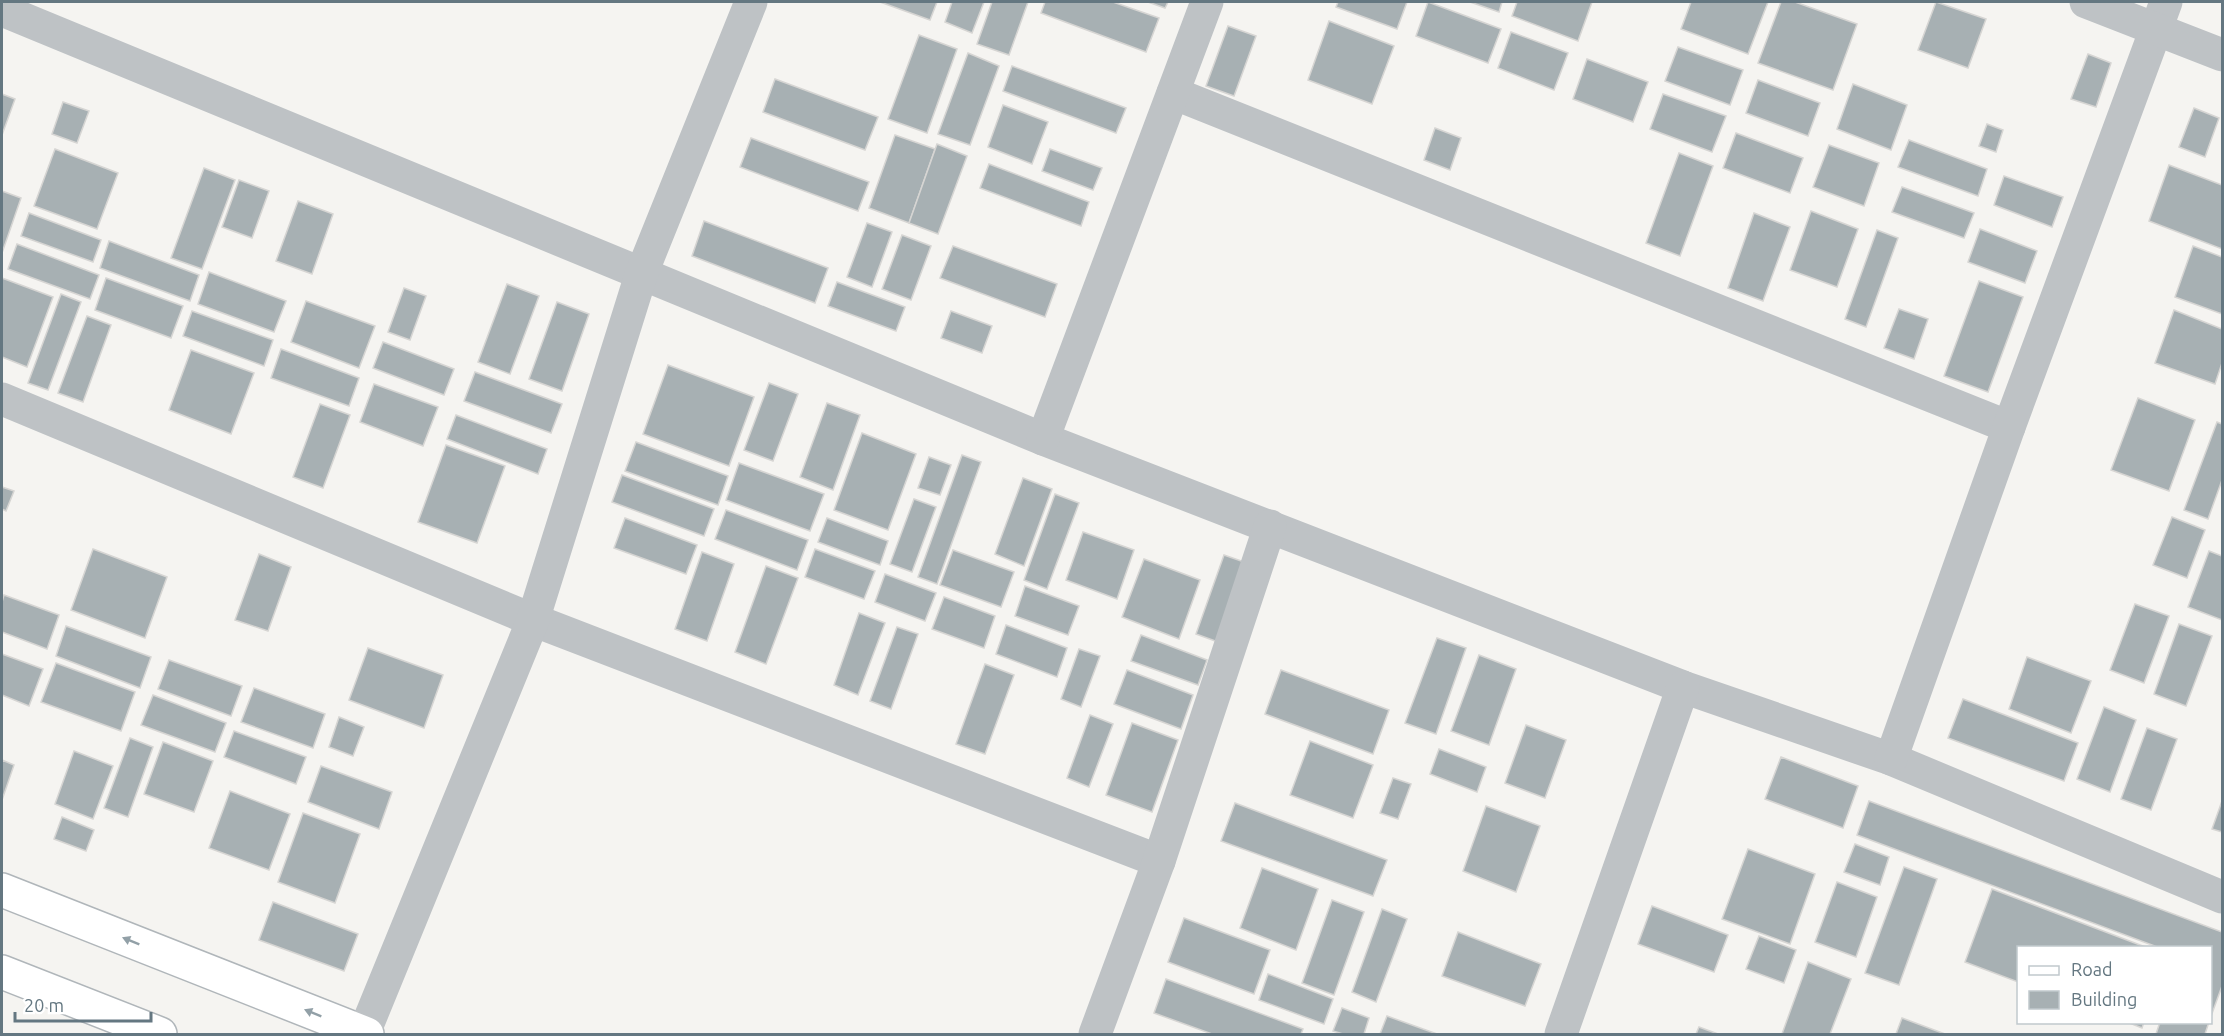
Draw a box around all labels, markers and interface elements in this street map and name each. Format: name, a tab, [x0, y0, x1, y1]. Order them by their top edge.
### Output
one-way arrow	[122, 936, 140, 946]
legend	[2017, 946, 2212, 1024]
text: Road	[2071, 959, 2113, 979]
scale bar	[15, 985, 152, 1023]
text: Building	[2071, 989, 2137, 1009]
text: 20 m	[24, 995, 64, 1015]
one-way arrow	[303, 1008, 321, 1018]

